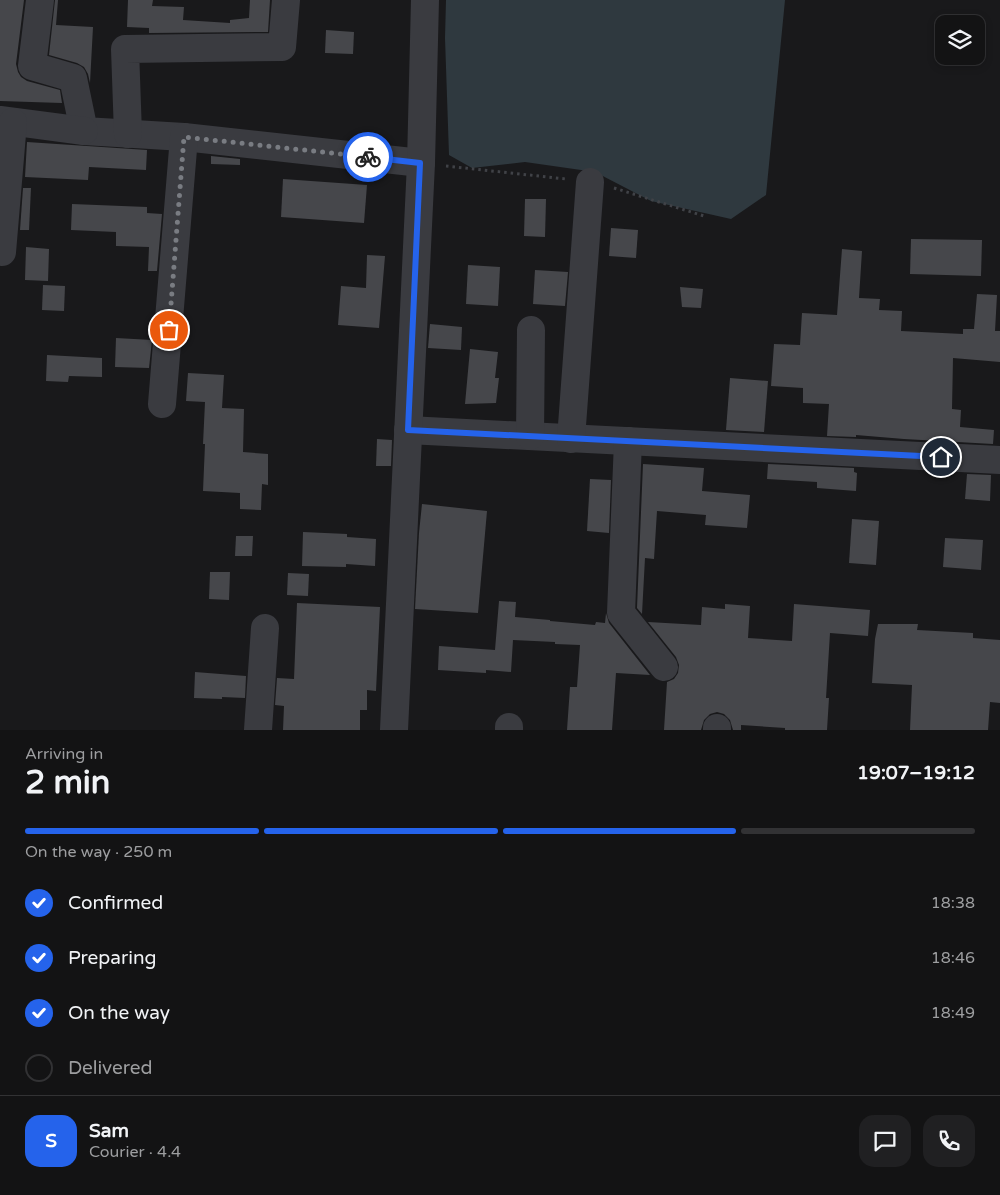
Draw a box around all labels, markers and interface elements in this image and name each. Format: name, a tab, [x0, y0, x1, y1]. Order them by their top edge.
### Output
map controls	[935, 15, 985, 65]
button: layers	[935, 15, 985, 65]
courier	[343, 132, 393, 182]
icon: bike	[354, 143, 382, 171]
pin	[148, 309, 190, 351]
icon: bag	[155, 316, 183, 344]
pin	[920, 436, 962, 478]
icon: home	[927, 443, 955, 471]
text: Arriving in	[25, 744, 103, 764]
text: 19:07–19:12	[857, 762, 975, 784]
text: 2 min	[25, 764, 110, 802]
text: On the way · 250 m	[25, 842, 172, 862]
icon: check	[25, 889, 53, 917]
text: Confirmed	[68, 892, 163, 914]
text: 18:38	[931, 893, 975, 913]
icon: check	[25, 944, 53, 972]
text: Preparing	[68, 947, 157, 969]
text: 18:46	[931, 948, 975, 968]
icon: check	[25, 999, 53, 1027]
text: On the way	[68, 1002, 170, 1024]
text: 18:49	[931, 1003, 975, 1023]
text: Delivered	[68, 1057, 153, 1079]
button: chat	[859, 1115, 911, 1167]
button: phone	[923, 1115, 975, 1167]
text: Sam	[89, 1120, 129, 1142]
text: S	[45, 1130, 57, 1152]
text: Courier · 4.4	[89, 1142, 181, 1162]

